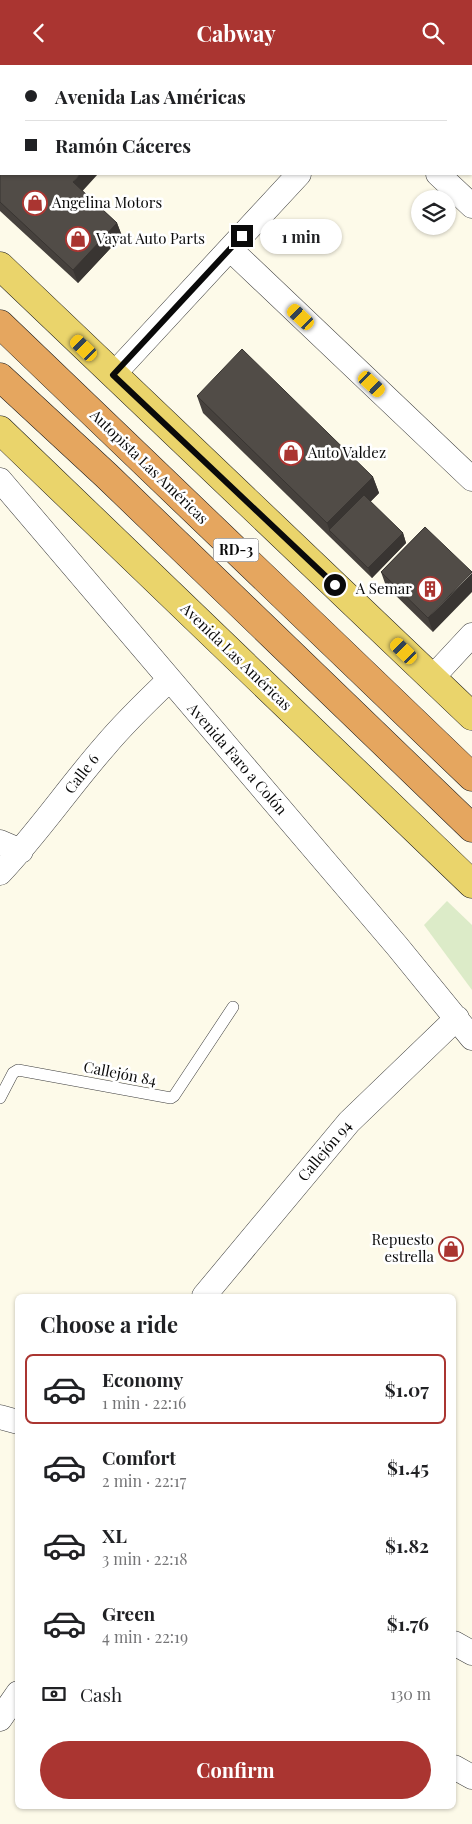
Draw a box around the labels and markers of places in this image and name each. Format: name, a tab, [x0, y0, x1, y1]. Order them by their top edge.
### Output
shop icon: Angelina Motors	[22, 190, 48, 216]
place label: Angelina Motors	[51, 192, 162, 212]
shop icon: Vayat Auto Parts	[65, 226, 91, 252]
place label: Vayat Auto Parts	[95, 228, 205, 248]
shop icon: Auto Valdez	[278, 440, 304, 466]
place label: Auto Valdez	[307, 442, 386, 462]
building icon: A Semar	[417, 576, 443, 602]
place label: A Semar	[355, 578, 412, 598]
place label: Repuesto estrella	[371, 1229, 435, 1266]
shop icon: Repuesto estrella	[438, 1236, 464, 1262]

